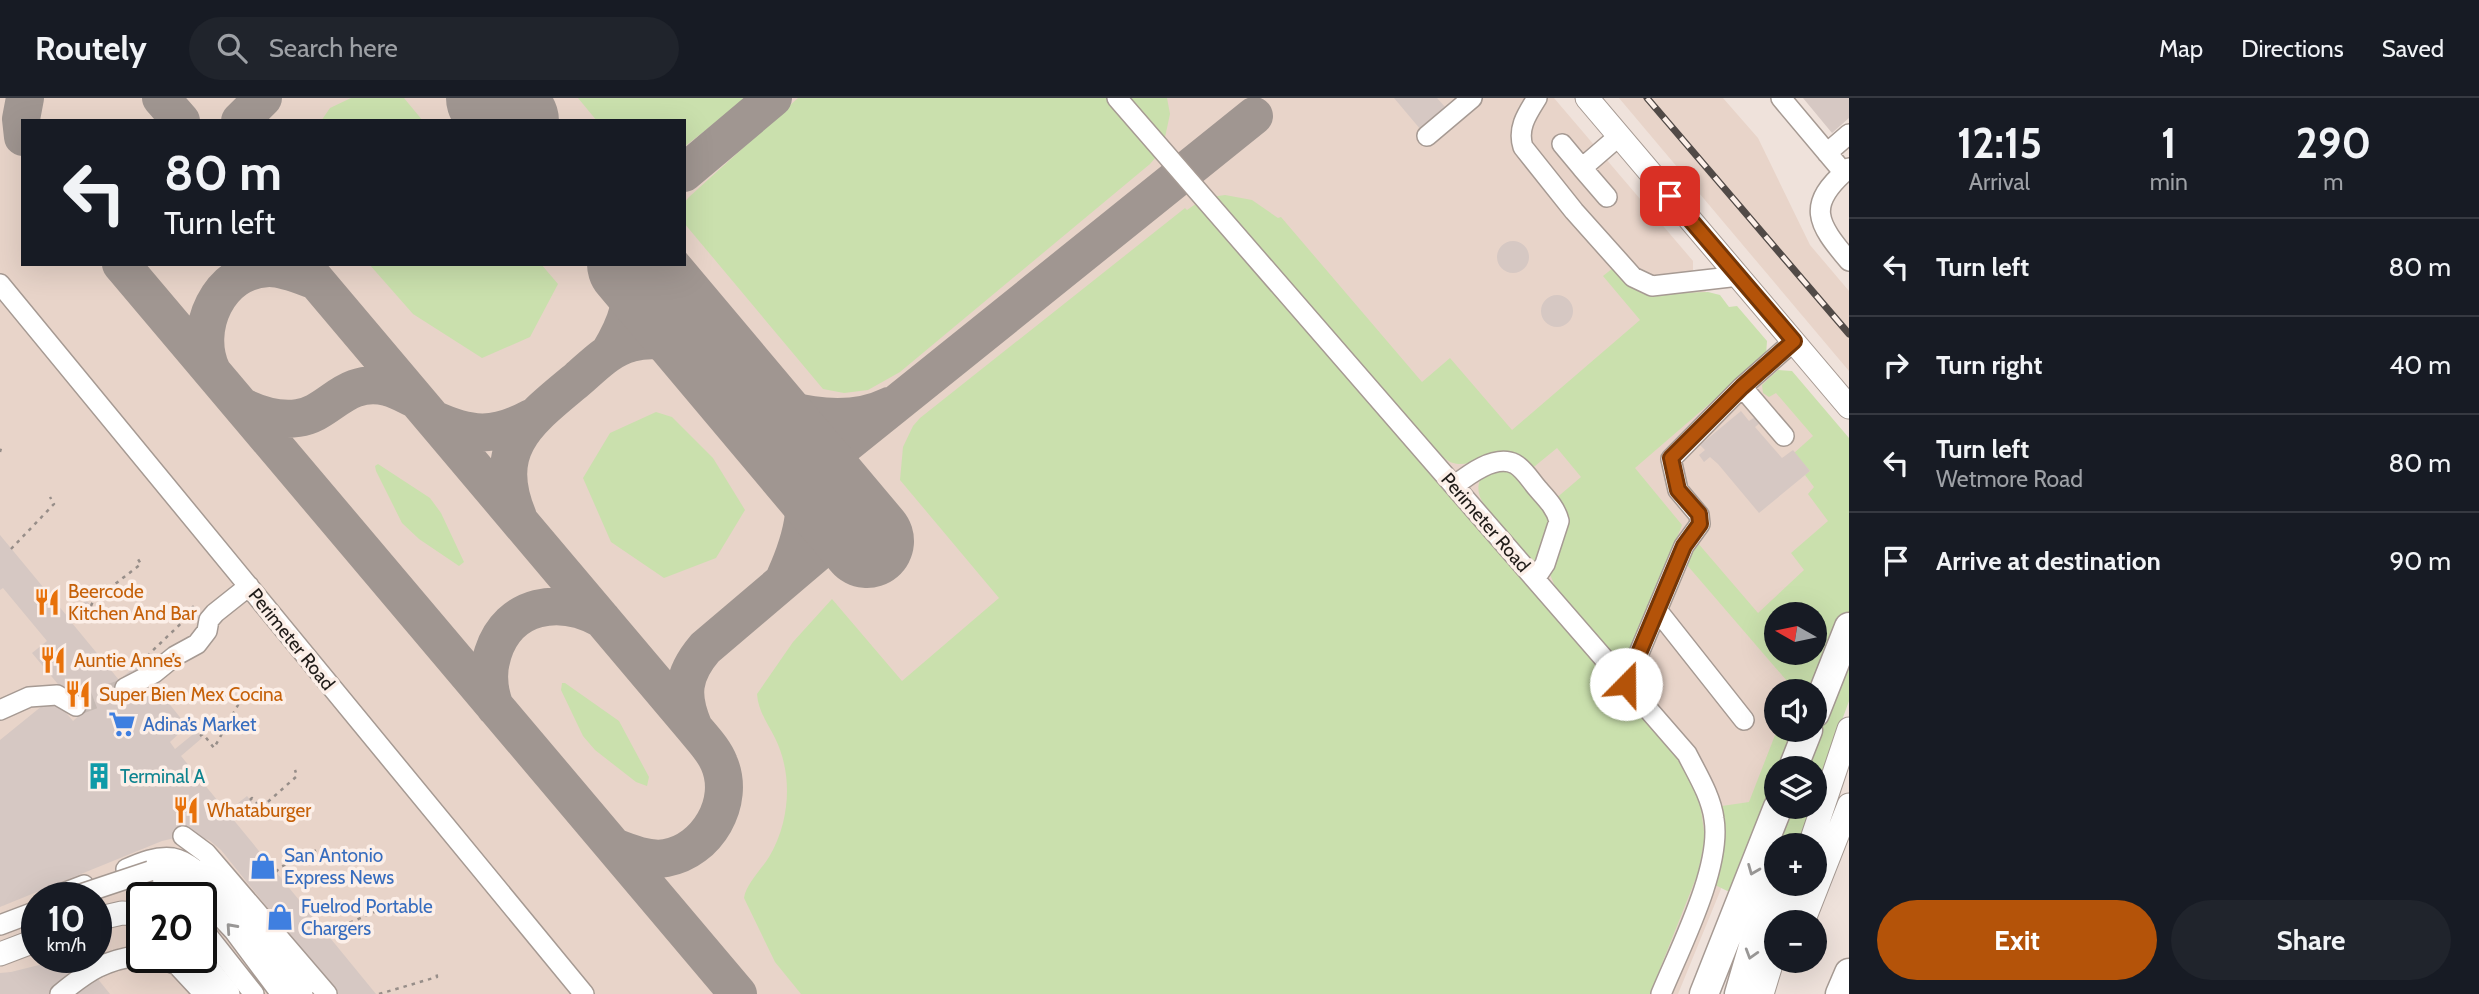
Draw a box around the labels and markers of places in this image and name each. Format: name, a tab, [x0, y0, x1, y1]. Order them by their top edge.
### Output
pin	[1640, 166, 1700, 226]
place label: Beercode Kitchen And Bar	[68, 580, 197, 625]
restaurant icon: Beercode Kitchen And Bar	[32, 587, 62, 617]
restaurant icon: Auntie Anne’s	[38, 645, 68, 675]
place label: Auntie Anne’s	[74, 649, 182, 672]
restaurant icon: Super Bien Mex Cocina	[63, 679, 93, 709]
place label: Super Bien Mex Cocina	[99, 683, 283, 706]
supermarket icon: Adina’s Market	[107, 709, 137, 739]
place label: Adina’s Market	[143, 713, 257, 736]
building icon: Terminal A	[84, 761, 114, 791]
place label: Terminal A	[120, 765, 206, 788]
restaurant icon: Whataburger	[171, 795, 201, 825]
place label: Whataburger	[207, 799, 311, 822]
place label: San Antonio Express News	[284, 844, 394, 889]
shop icon: San Antonio Express News	[248, 851, 278, 881]
place label: Fuelrod Portable Chargers	[301, 895, 433, 940]
shop icon: Fuelrod Portable Chargers	[265, 902, 295, 932]

